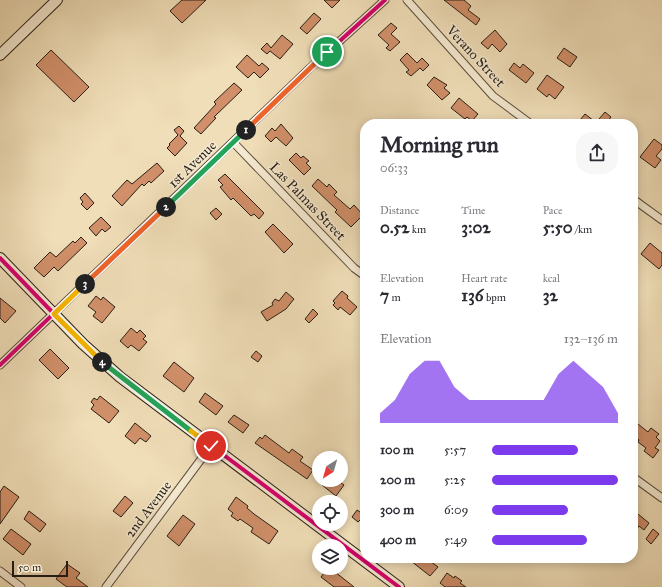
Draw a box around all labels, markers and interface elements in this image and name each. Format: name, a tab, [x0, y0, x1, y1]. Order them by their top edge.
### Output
street label: Verano Street	[442, 21, 509, 91]
pin	[310, 35, 344, 69]
icon: arrive	[316, 41, 338, 63]
pin: 1	[236, 120, 256, 140]
text: 1	[244, 123, 248, 136]
text: Morning run	[380, 131, 499, 158]
button: share	[576, 132, 618, 174]
street label: 1st Avenue	[165, 137, 220, 192]
street label: Las Palmas Street	[266, 159, 349, 244]
text: 06:33	[380, 160, 408, 176]
pin: 2	[156, 197, 176, 217]
text: 2	[163, 200, 169, 213]
text: Distance	[380, 204, 419, 217]
text: Time	[461, 204, 486, 217]
text: Pace	[543, 204, 563, 217]
text: 0.52	[380, 217, 409, 238]
text: 3:02	[461, 217, 491, 238]
text: 5:50	[543, 217, 573, 238]
text: km	[409, 223, 426, 236]
text: /km	[573, 223, 592, 236]
text: Elevation	[380, 272, 424, 285]
text: Heart rate	[461, 272, 508, 285]
text: kcal	[543, 272, 560, 285]
pin: 3	[75, 274, 95, 294]
text: 3	[83, 277, 87, 290]
text: 7	[380, 285, 389, 306]
text: 136	[461, 285, 484, 306]
text: 32	[543, 285, 558, 306]
text: m	[389, 291, 401, 304]
text: bpm	[484, 291, 506, 304]
text: Elevation	[380, 331, 432, 347]
text: 132–136 m	[564, 331, 618, 347]
pin: 4	[92, 352, 112, 372]
text: 4	[99, 355, 105, 368]
pin	[194, 429, 228, 463]
icon: check	[200, 435, 222, 457]
text: 100 m	[380, 442, 414, 458]
text: 5:57	[444, 442, 466, 458]
north arrow	[312, 451, 348, 487]
map controls	[312, 451, 348, 575]
text: 200 m	[380, 472, 415, 488]
text: 5:25	[444, 472, 466, 488]
street label: 2nd Avenue	[122, 477, 175, 541]
button: locate	[312, 495, 348, 531]
text: 300 m	[380, 502, 414, 518]
text: 6:09	[444, 502, 469, 518]
text: 400 m	[380, 532, 416, 548]
text: 5:49	[444, 532, 468, 548]
button: layers	[312, 539, 348, 575]
scale bar	[12, 559, 68, 578]
text: 50 m	[18, 561, 41, 574]

